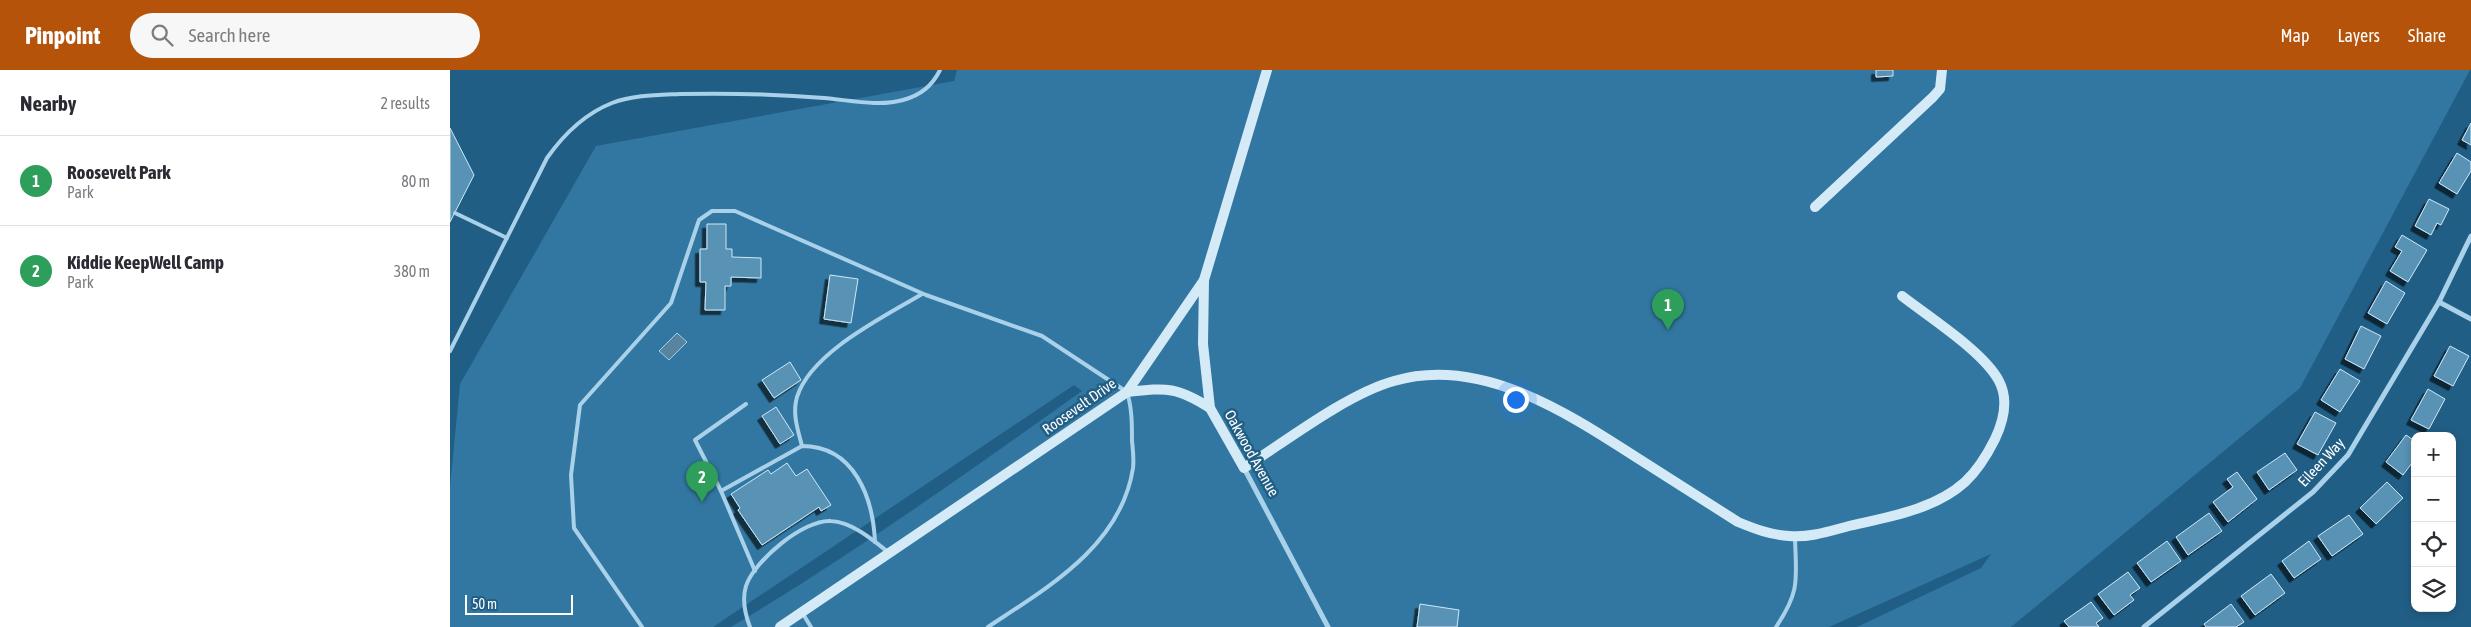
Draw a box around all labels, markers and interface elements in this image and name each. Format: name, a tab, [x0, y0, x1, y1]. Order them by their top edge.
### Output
search box	[130, 13, 480, 58]
icon: search	[148, 21, 176, 49]
text: Pinpoint	[25, 22, 100, 49]
text: Search here	[188, 24, 270, 46]
text: Map	[2280, 25, 2309, 46]
text: Layers	[2337, 25, 2380, 46]
text: Share	[2408, 25, 2446, 46]
text: Nearby	[20, 91, 76, 115]
text: 2 results	[380, 94, 430, 112]
text: Roosevelt Park	[67, 161, 171, 183]
text: 1	[32, 172, 40, 190]
text: 80 m	[401, 172, 430, 190]
text: Park	[67, 183, 94, 201]
text: Kiddie KeepWell Camp	[67, 251, 224, 273]
text: 2	[32, 262, 40, 280]
text: 380 m	[394, 262, 430, 280]
text: Park	[67, 273, 94, 291]
pin: 1	[1652, 289, 1684, 330]
street label: Roosevelt Drive	[1039, 374, 1119, 438]
your location	[1503, 387, 1529, 413]
street label: Oakwood Avenue	[1221, 407, 1283, 499]
map controls	[2411, 432, 2456, 612]
button: +	[2411, 432, 2456, 477]
street label: Eileen Way	[2294, 434, 2348, 490]
pin: 2	[686, 461, 718, 502]
button: −	[2411, 477, 2456, 522]
button: locate	[2411, 522, 2456, 567]
button: layers	[2411, 567, 2456, 612]
scale bar	[465, 592, 572, 615]
text: 50 m	[472, 596, 497, 612]

